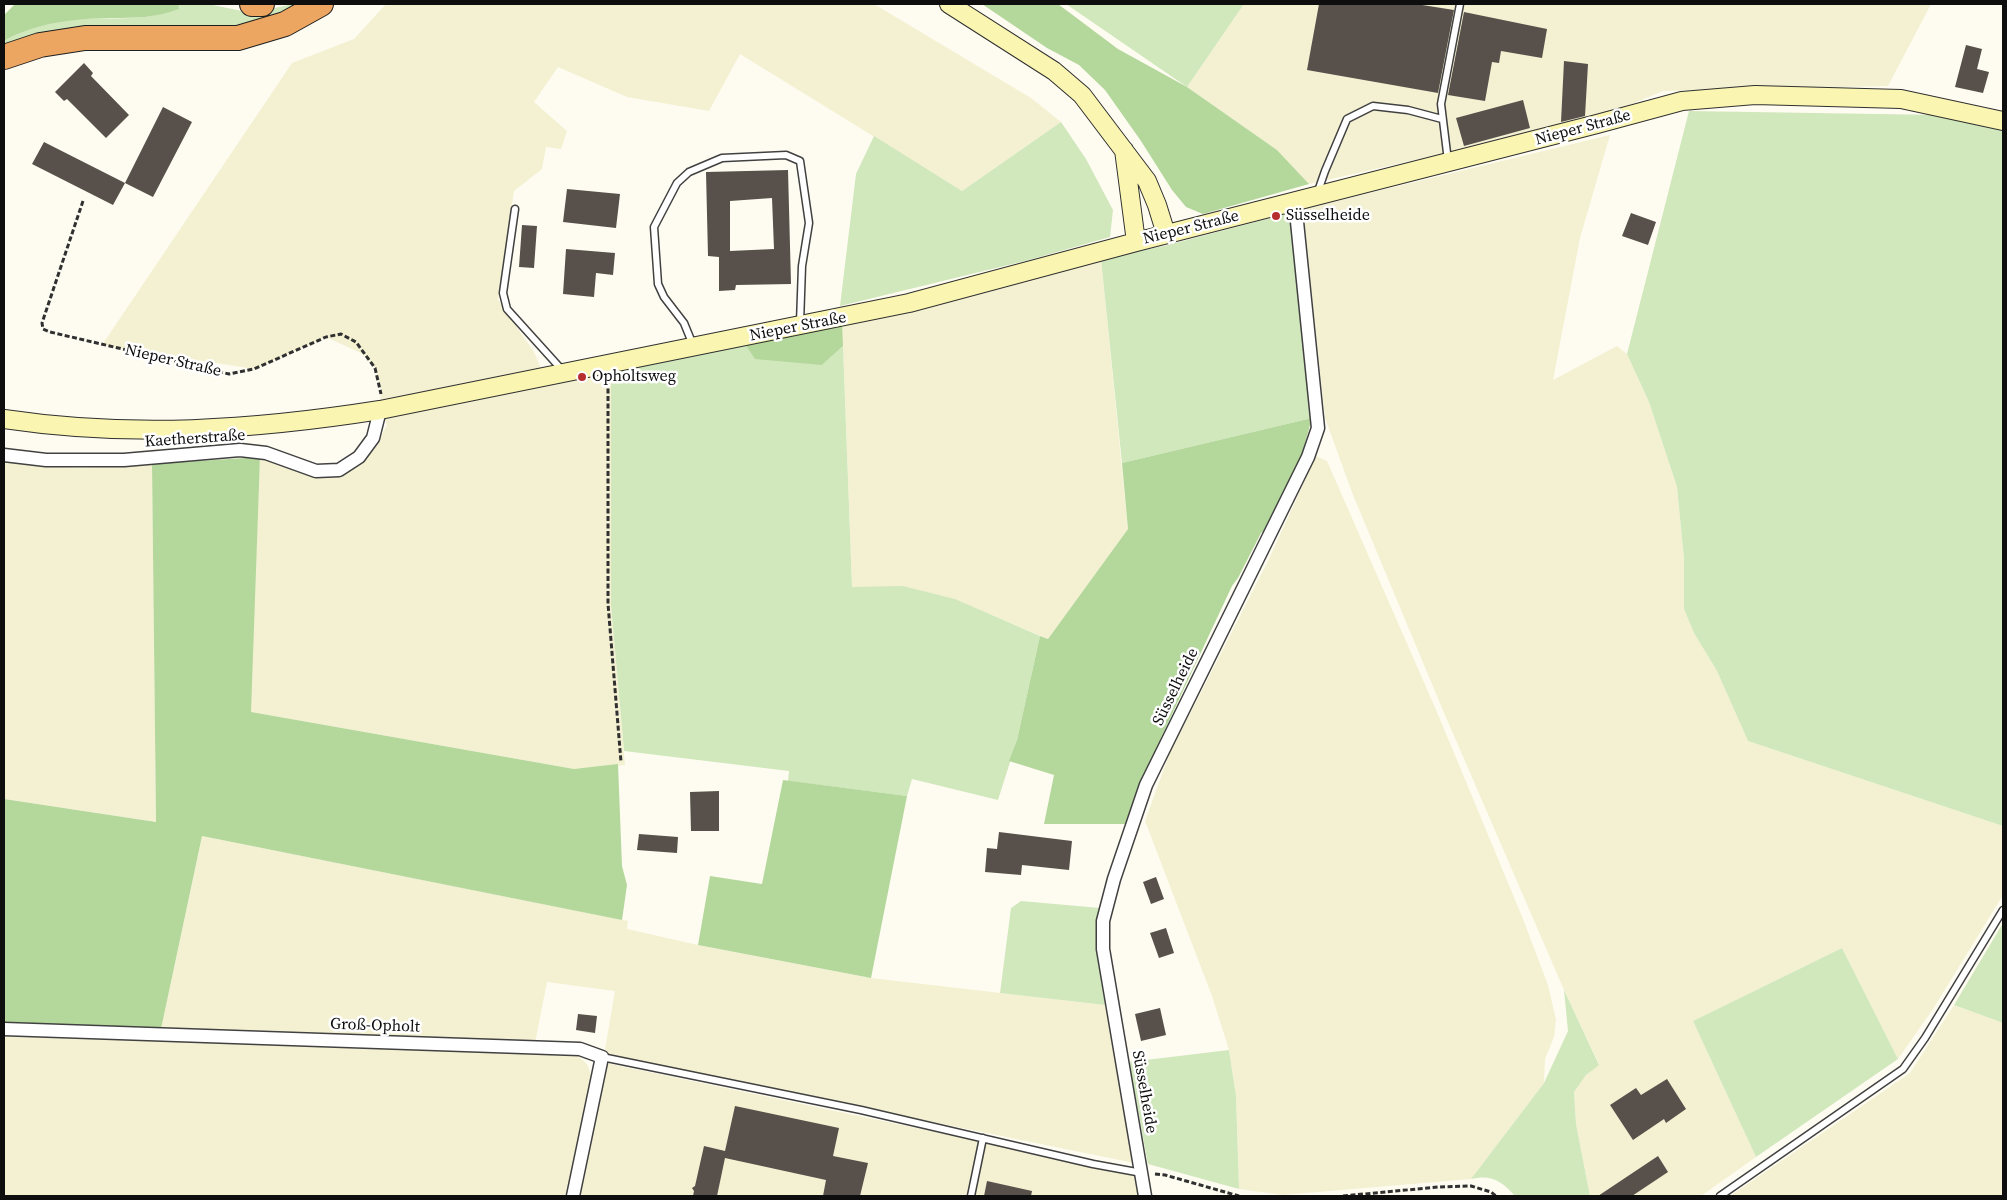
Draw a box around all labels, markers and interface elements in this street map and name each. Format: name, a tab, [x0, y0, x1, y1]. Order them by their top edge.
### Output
street label: Nieper Straße	[1533, 106, 1633, 150]
place label: Süsselheide	[1286, 206, 1370, 226]
street label: Nieper Straße	[1141, 207, 1241, 249]
marker: Süsselheide	[1270, 210, 1282, 222]
street label: Nieper Straße	[748, 308, 848, 346]
street label: Nieper Straße	[123, 341, 223, 381]
place label: Opholtsweg	[592, 367, 676, 387]
marker: Opholtsweg	[576, 371, 588, 383]
street label: Kaetherstraße	[144, 426, 246, 452]
street label: Süsselheide	[1149, 645, 1203, 729]
street label: Groß-Opholt	[330, 1015, 420, 1037]
street label: Süsselheide	[1127, 1049, 1161, 1135]

